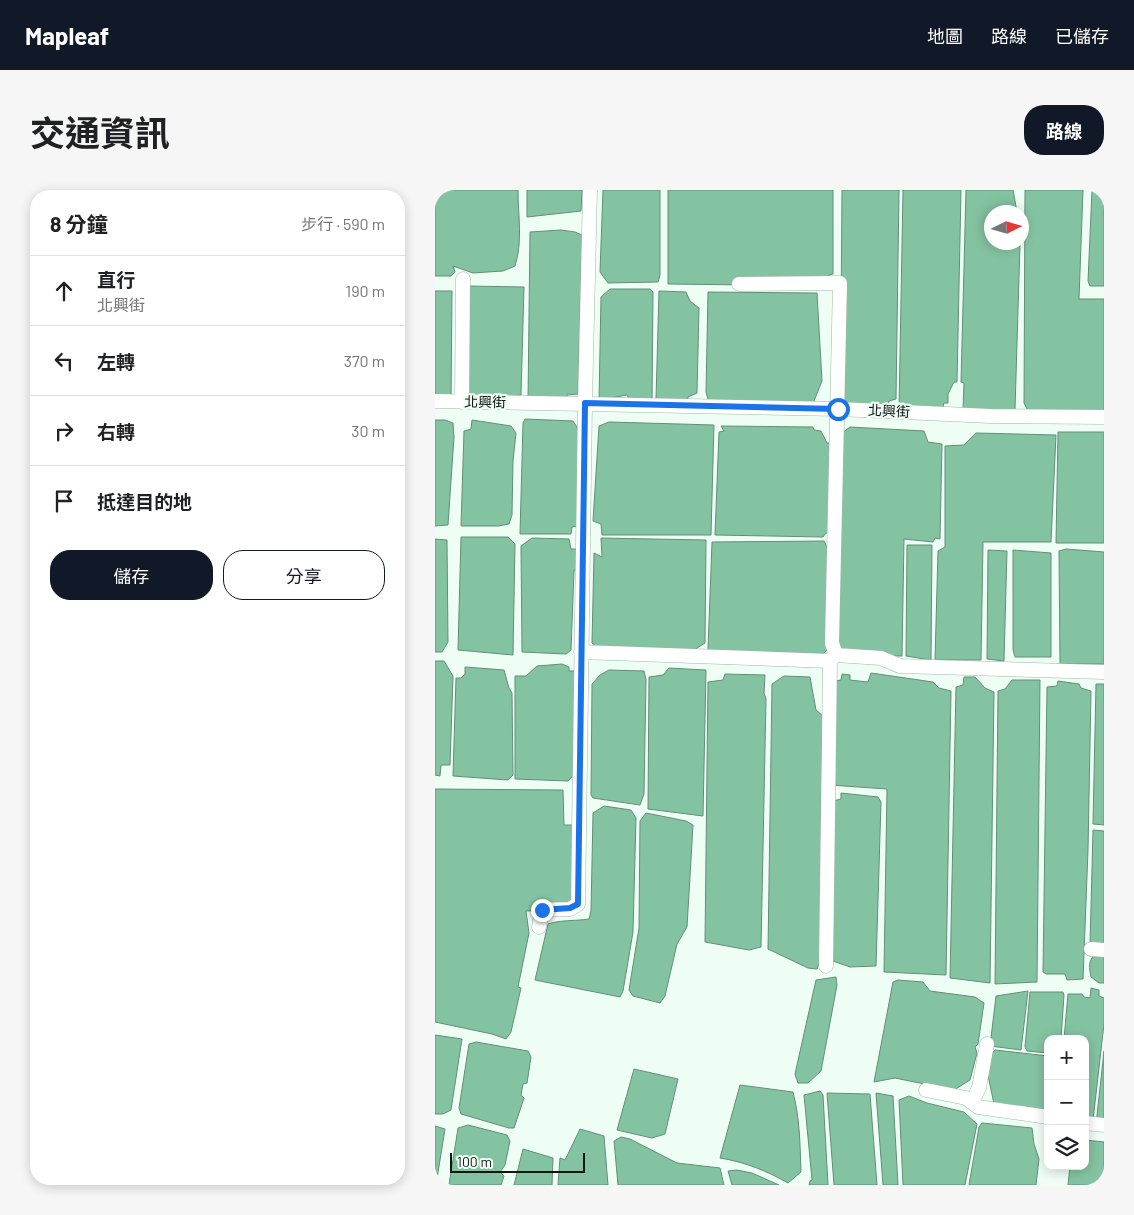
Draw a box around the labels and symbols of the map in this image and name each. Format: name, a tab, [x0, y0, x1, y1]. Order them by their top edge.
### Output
north arrow	[984, 205, 1029, 250]
street label: 北興街	[464, 393, 506, 410]
route start	[827, 398, 850, 421]
street label: 北興街	[868, 401, 910, 420]
route end	[531, 899, 554, 922]
scale bar	[450, 1150, 585, 1173]

